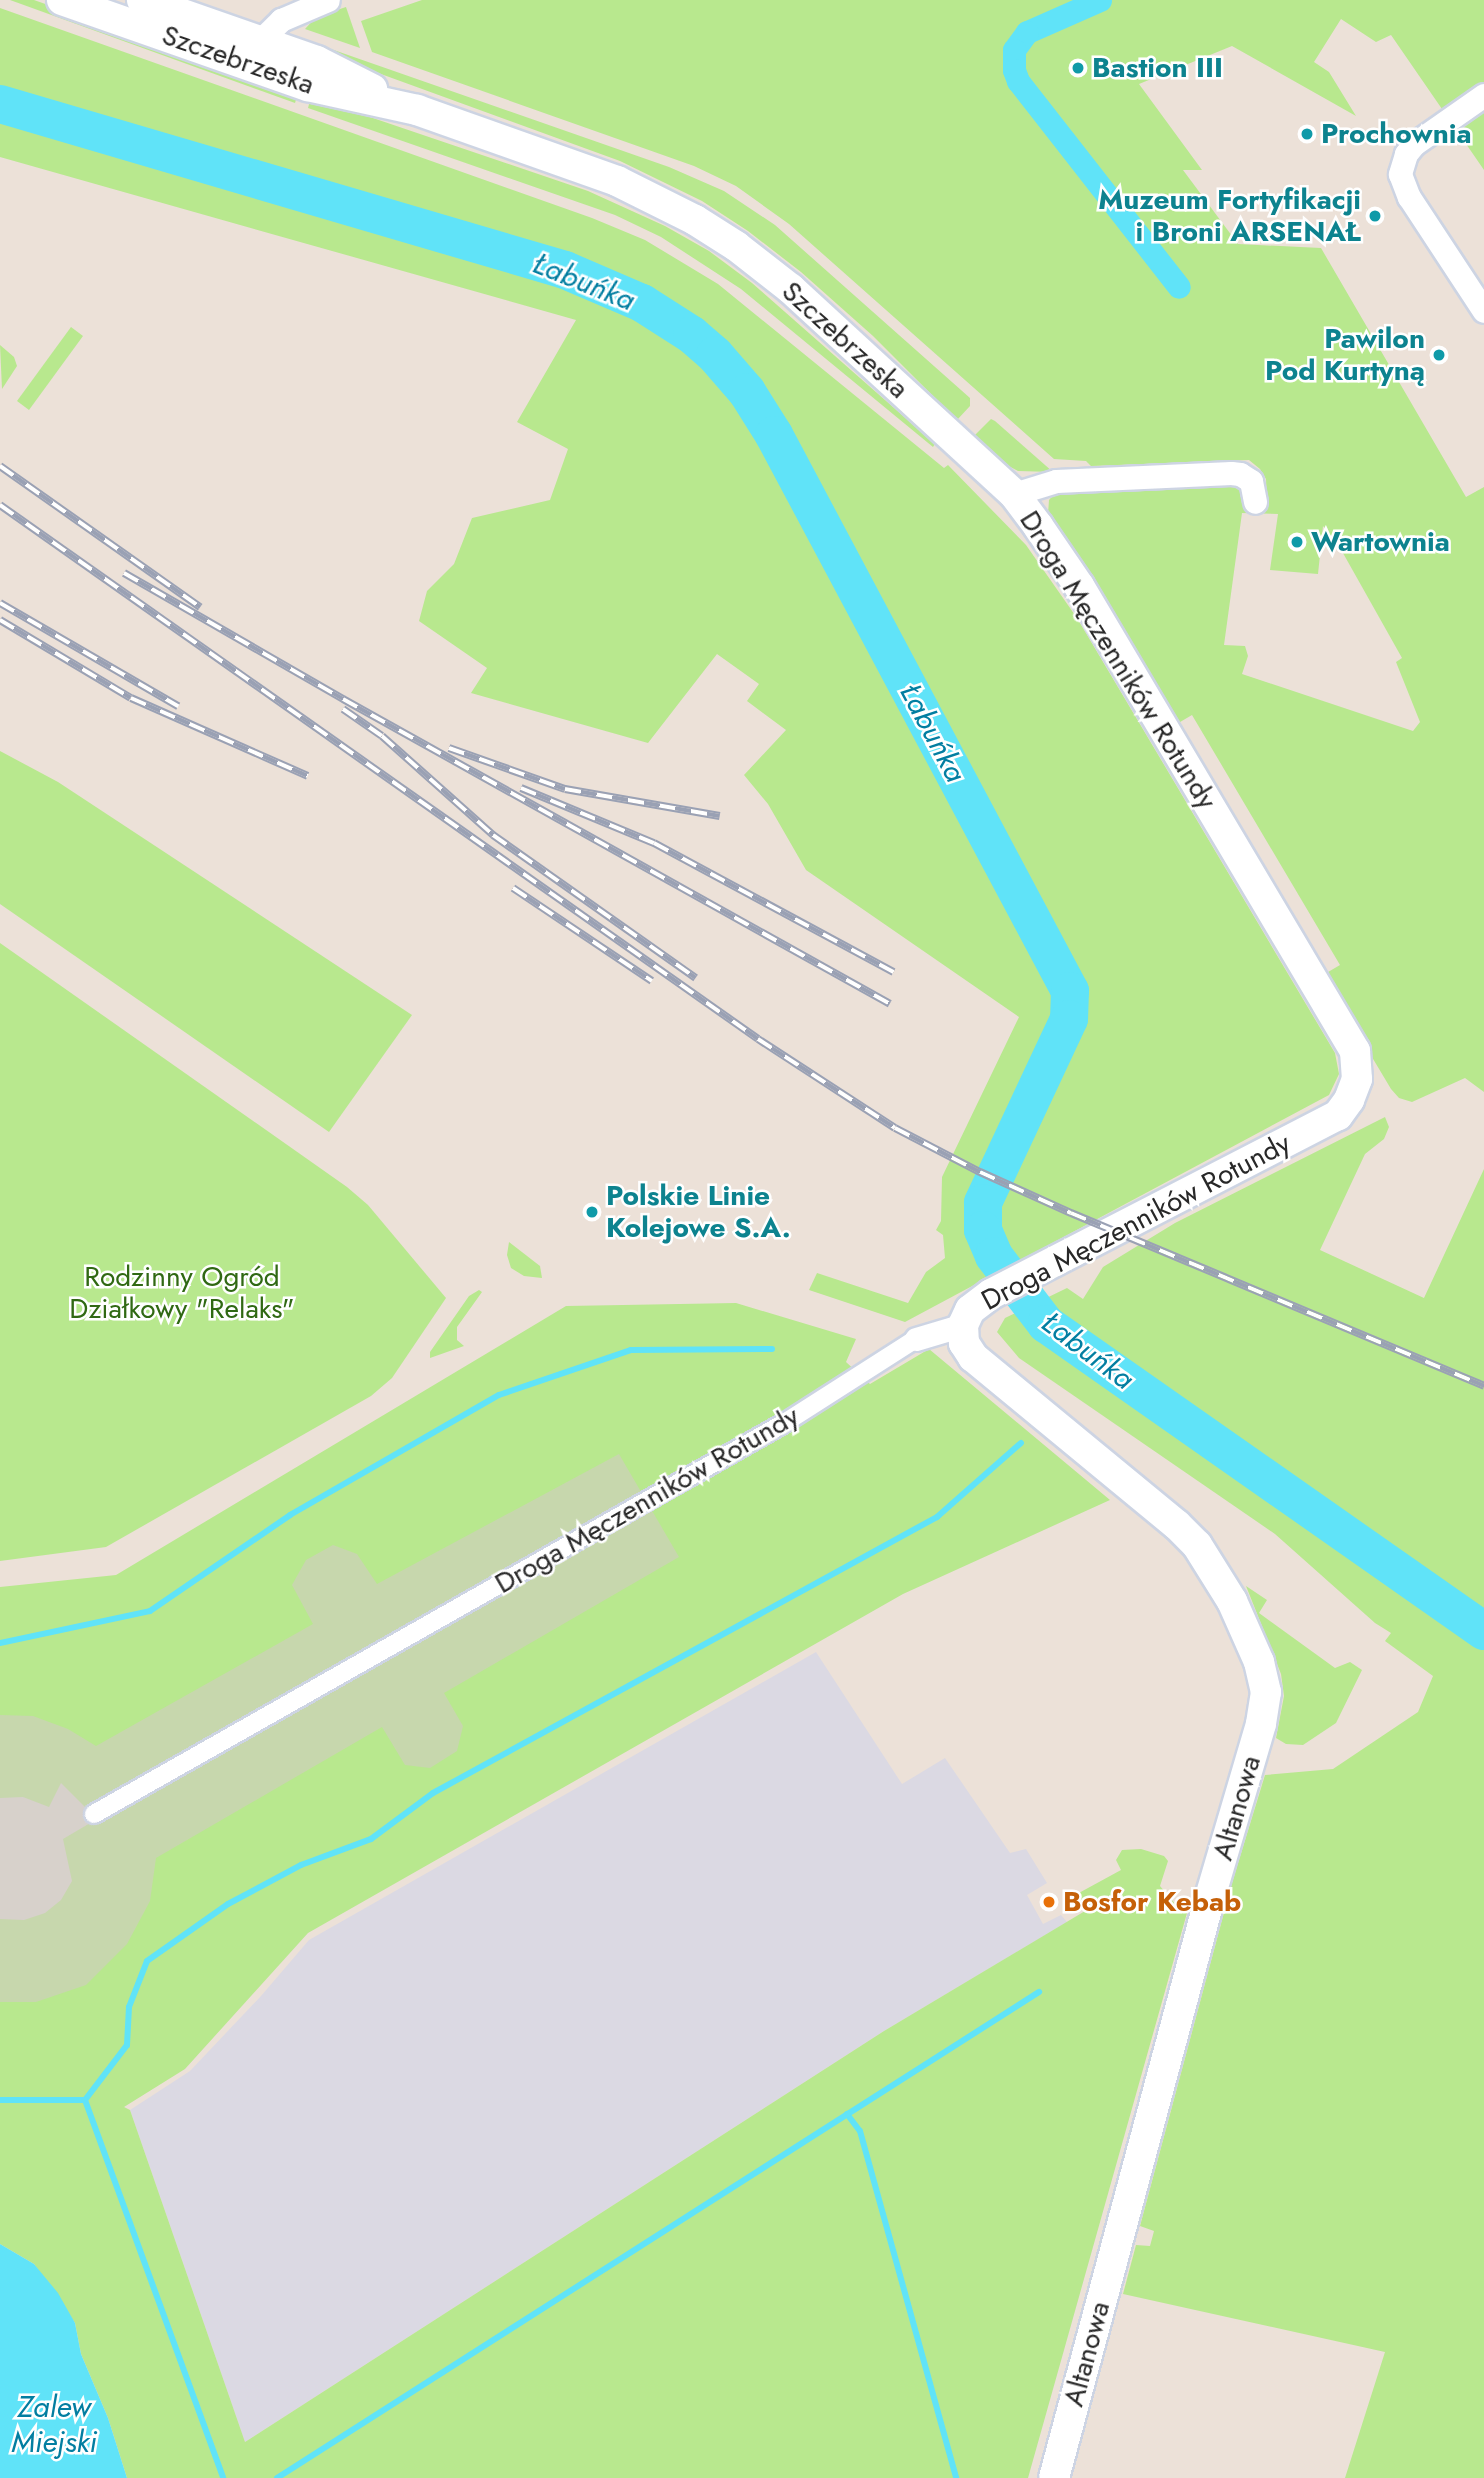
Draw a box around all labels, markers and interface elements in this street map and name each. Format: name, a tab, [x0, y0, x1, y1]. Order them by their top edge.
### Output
street label: Szczebrzeska	[158, 18, 318, 102]
place label: Bastion III	[1092, 51, 1223, 85]
marker: Bastion III	[1070, 60, 1086, 76]
place label: Prochownia	[1321, 117, 1472, 151]
marker: Prochownia	[1299, 126, 1315, 142]
place label: Muzeum Fortyfikacji i Broni ARSENAŁ	[1098, 183, 1361, 249]
marker: Muzeum Fortyfikacji i Broni ARSENAŁ	[1367, 208, 1383, 224]
water label: Łabuńka	[528, 245, 640, 319]
street label: Szczebrzeska	[775, 275, 915, 405]
place label: Pawilon Pod Kurtyną	[1265, 322, 1425, 388]
marker: Pawilon Pod Kurtyną	[1431, 347, 1447, 363]
street label: Droga Męczenników Rotundy	[1012, 505, 1224, 815]
place label: Wartownia	[1311, 525, 1450, 559]
marker: Wartownia	[1289, 534, 1305, 550]
water label: Łabuńka	[892, 678, 974, 788]
street label: Droga Męczenników Rotundy	[976, 1126, 1296, 1318]
place label: Polskie Linie Kolejowe S.A.	[606, 1179, 791, 1245]
marker: Polskie Linie Kolejowe S.A.	[584, 1204, 600, 1220]
park label: Rodzinny Ogród Działkowy "Relaks"	[69, 1260, 295, 1326]
water label: Łabuńka	[1035, 1305, 1141, 1397]
street label: Droga Męczenników Rotundy	[489, 1399, 805, 1601]
street label: Altanowa	[1206, 1752, 1268, 1864]
place label: Bosfor Kebab	[1063, 1885, 1241, 1919]
marker: Bosfor Kebab	[1041, 1894, 1057, 1910]
street label: Altanowa	[1057, 2298, 1117, 2410]
water label: Zalew Miejski	[11, 2389, 97, 2460]

